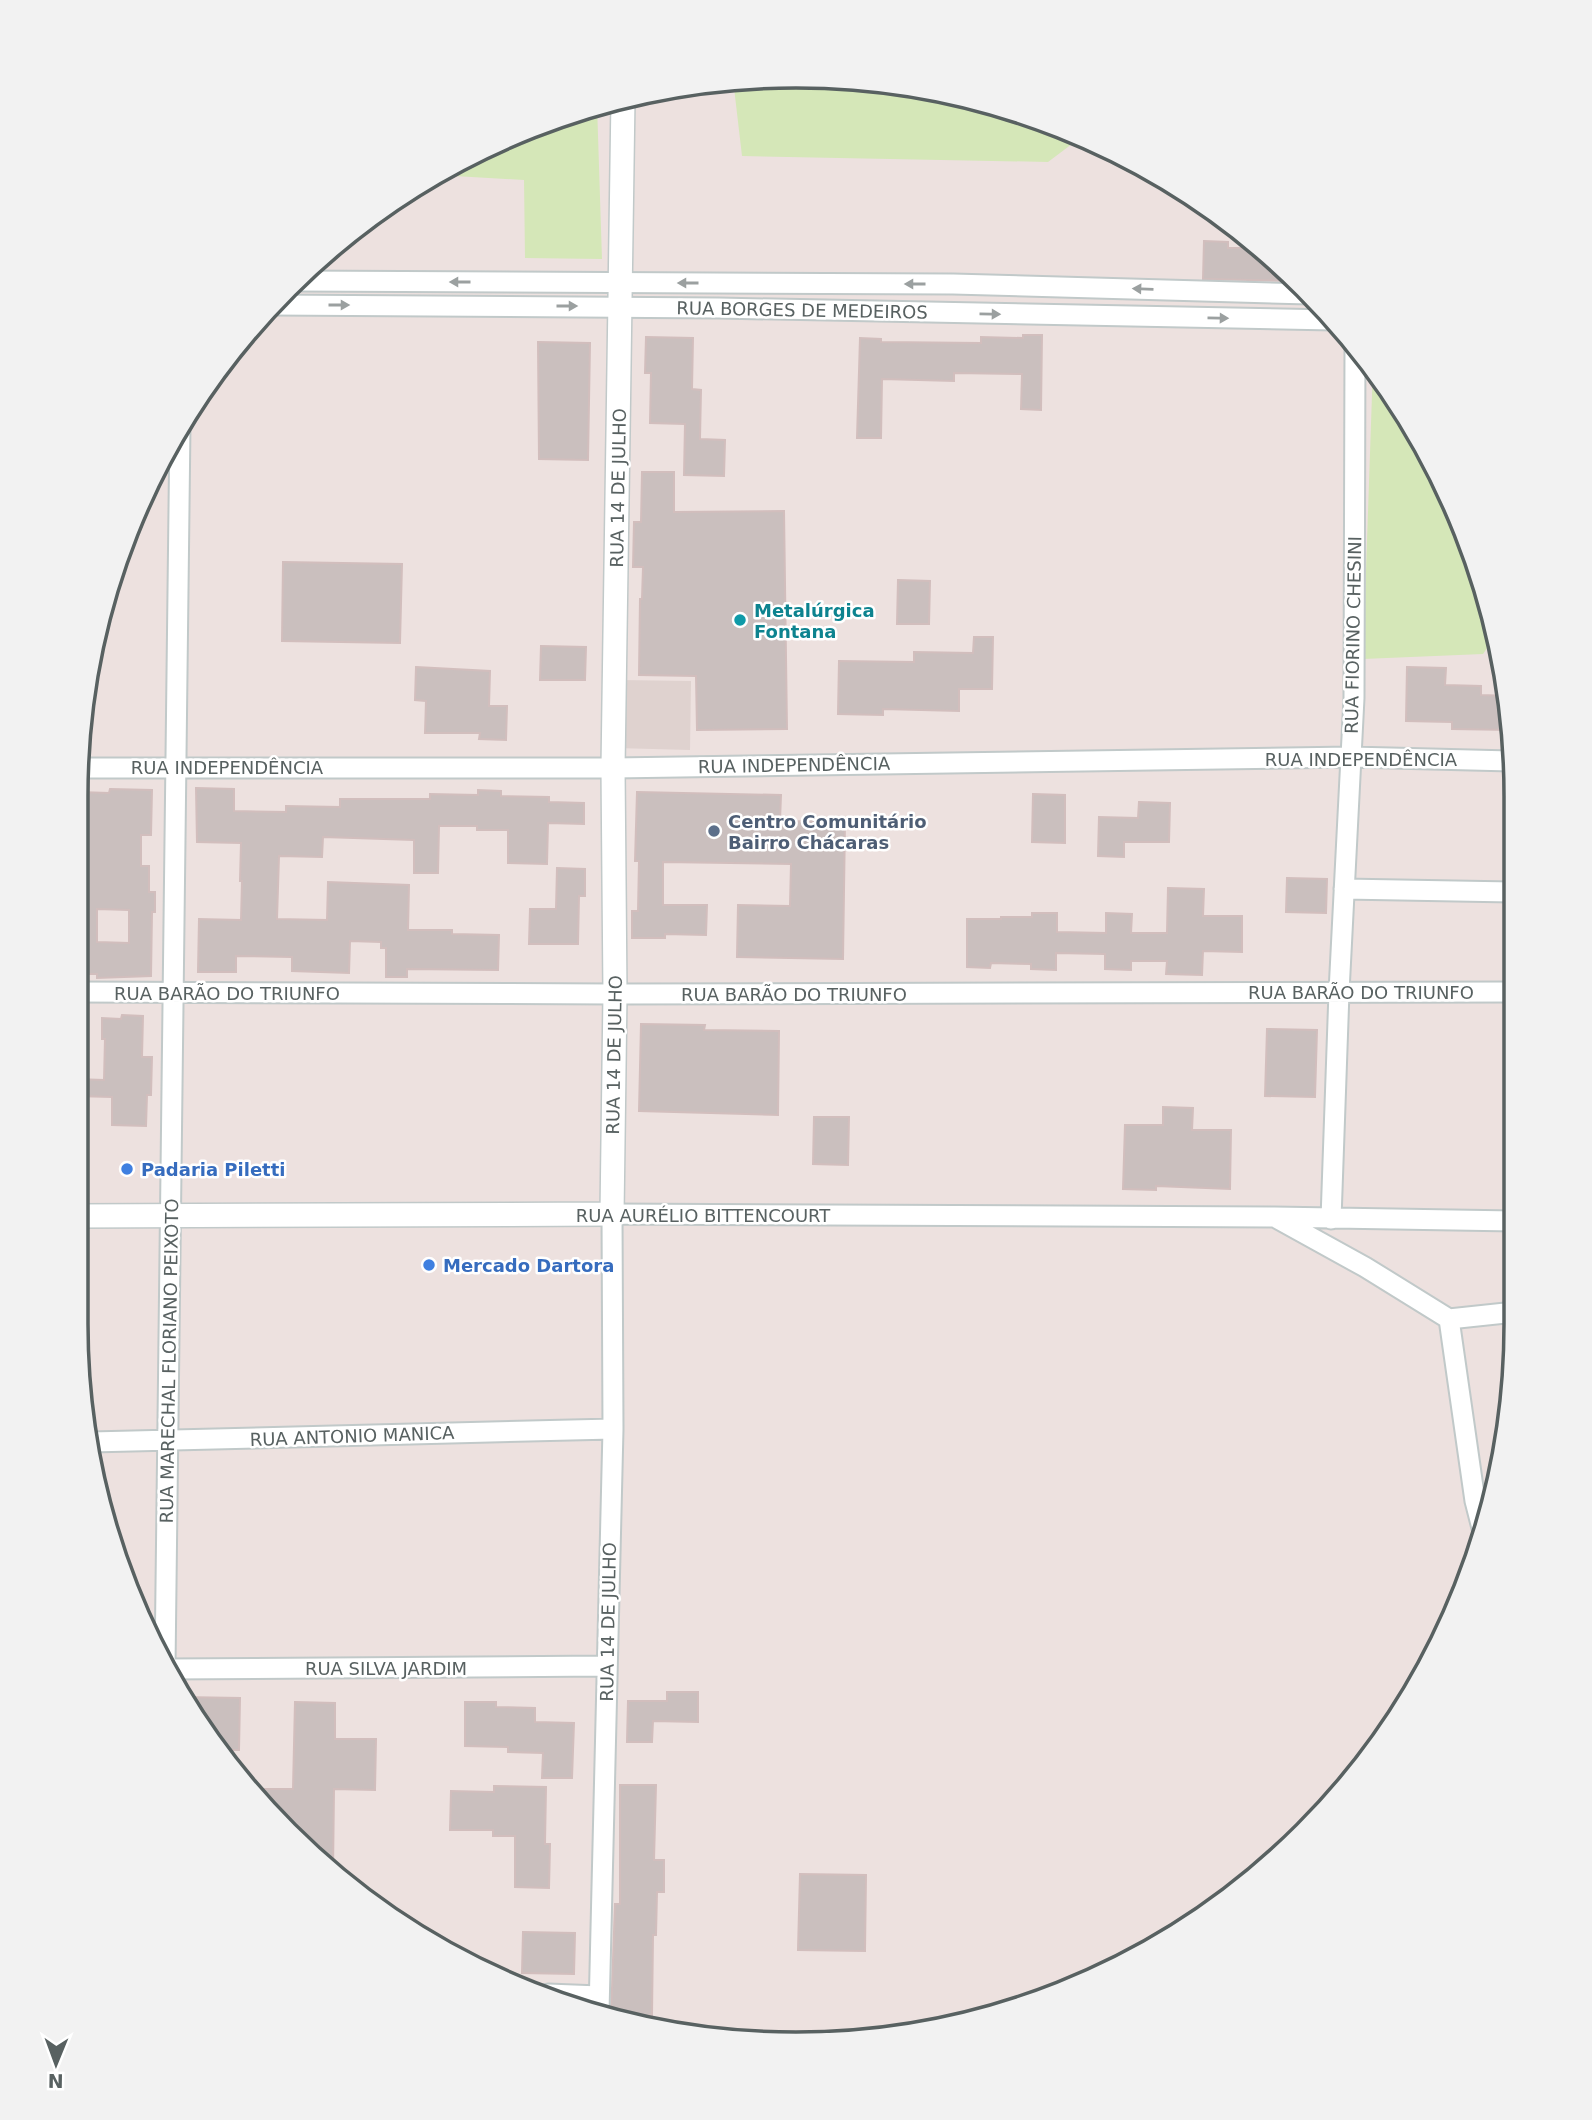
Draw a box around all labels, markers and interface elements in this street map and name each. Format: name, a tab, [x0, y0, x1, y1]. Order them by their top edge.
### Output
one-way arrow	[449, 276, 471, 288]
one-way arrow	[676, 277, 698, 289]
one-way arrow	[904, 278, 926, 289]
one-way arrow	[1131, 284, 1153, 295]
street label: RUA BORGES DE MEDEIROS	[676, 297, 928, 323]
one-way arrow	[329, 299, 351, 311]
one-way arrow	[556, 301, 578, 312]
one-way arrow	[980, 308, 1002, 319]
one-way arrow	[1207, 312, 1229, 324]
street label: RUA 14 DE JULHO	[606, 408, 630, 568]
street label: RUA FIORINO CHESINI	[1341, 536, 1365, 734]
place label: Metalúrgica Fontana	[754, 600, 875, 642]
marker: Metalúrgica Fontana	[732, 612, 748, 628]
street label: RUA INDEPENDÊNCIA	[1265, 749, 1458, 770]
street label: RUA INDEPENDÊNCIA	[698, 753, 891, 777]
street label: RUA INDEPENDÊNCIA	[131, 757, 324, 778]
place label: Centro Comunitário Bairro Chácaras	[728, 811, 927, 853]
marker: Centro Comunitário Bairro Chácaras	[706, 823, 722, 839]
street label: RUA 14 DE JULHO	[602, 975, 626, 1135]
street label: RUA BARÃO DO TRIUNFO	[1248, 982, 1474, 1003]
street label: RUA BARÃO DO TRIUNFO	[114, 983, 340, 1004]
street label: RUA BARÃO DO TRIUNFO	[681, 984, 907, 1005]
place label: Padaria Piletti	[141, 1159, 285, 1180]
marker: Padaria Piletti	[119, 1161, 135, 1177]
street label: RUA MARECHAL FLORIANO PEIXOTO	[156, 1198, 182, 1524]
street label: RUA AURÉLIO BITTENCOURT	[576, 1205, 831, 1226]
place label: Mercado Dartora	[443, 1255, 614, 1276]
marker: Mercado Dartora	[421, 1257, 437, 1273]
street label: RUA ANTONIO MANICA	[249, 1422, 455, 1450]
street label: RUA 14 DE JULHO	[596, 1542, 620, 1702]
street label: RUA SILVA JARDIM	[305, 1658, 467, 1679]
north arrow	[21, 2029, 91, 2099]
text: N	[48, 2070, 64, 2092]

